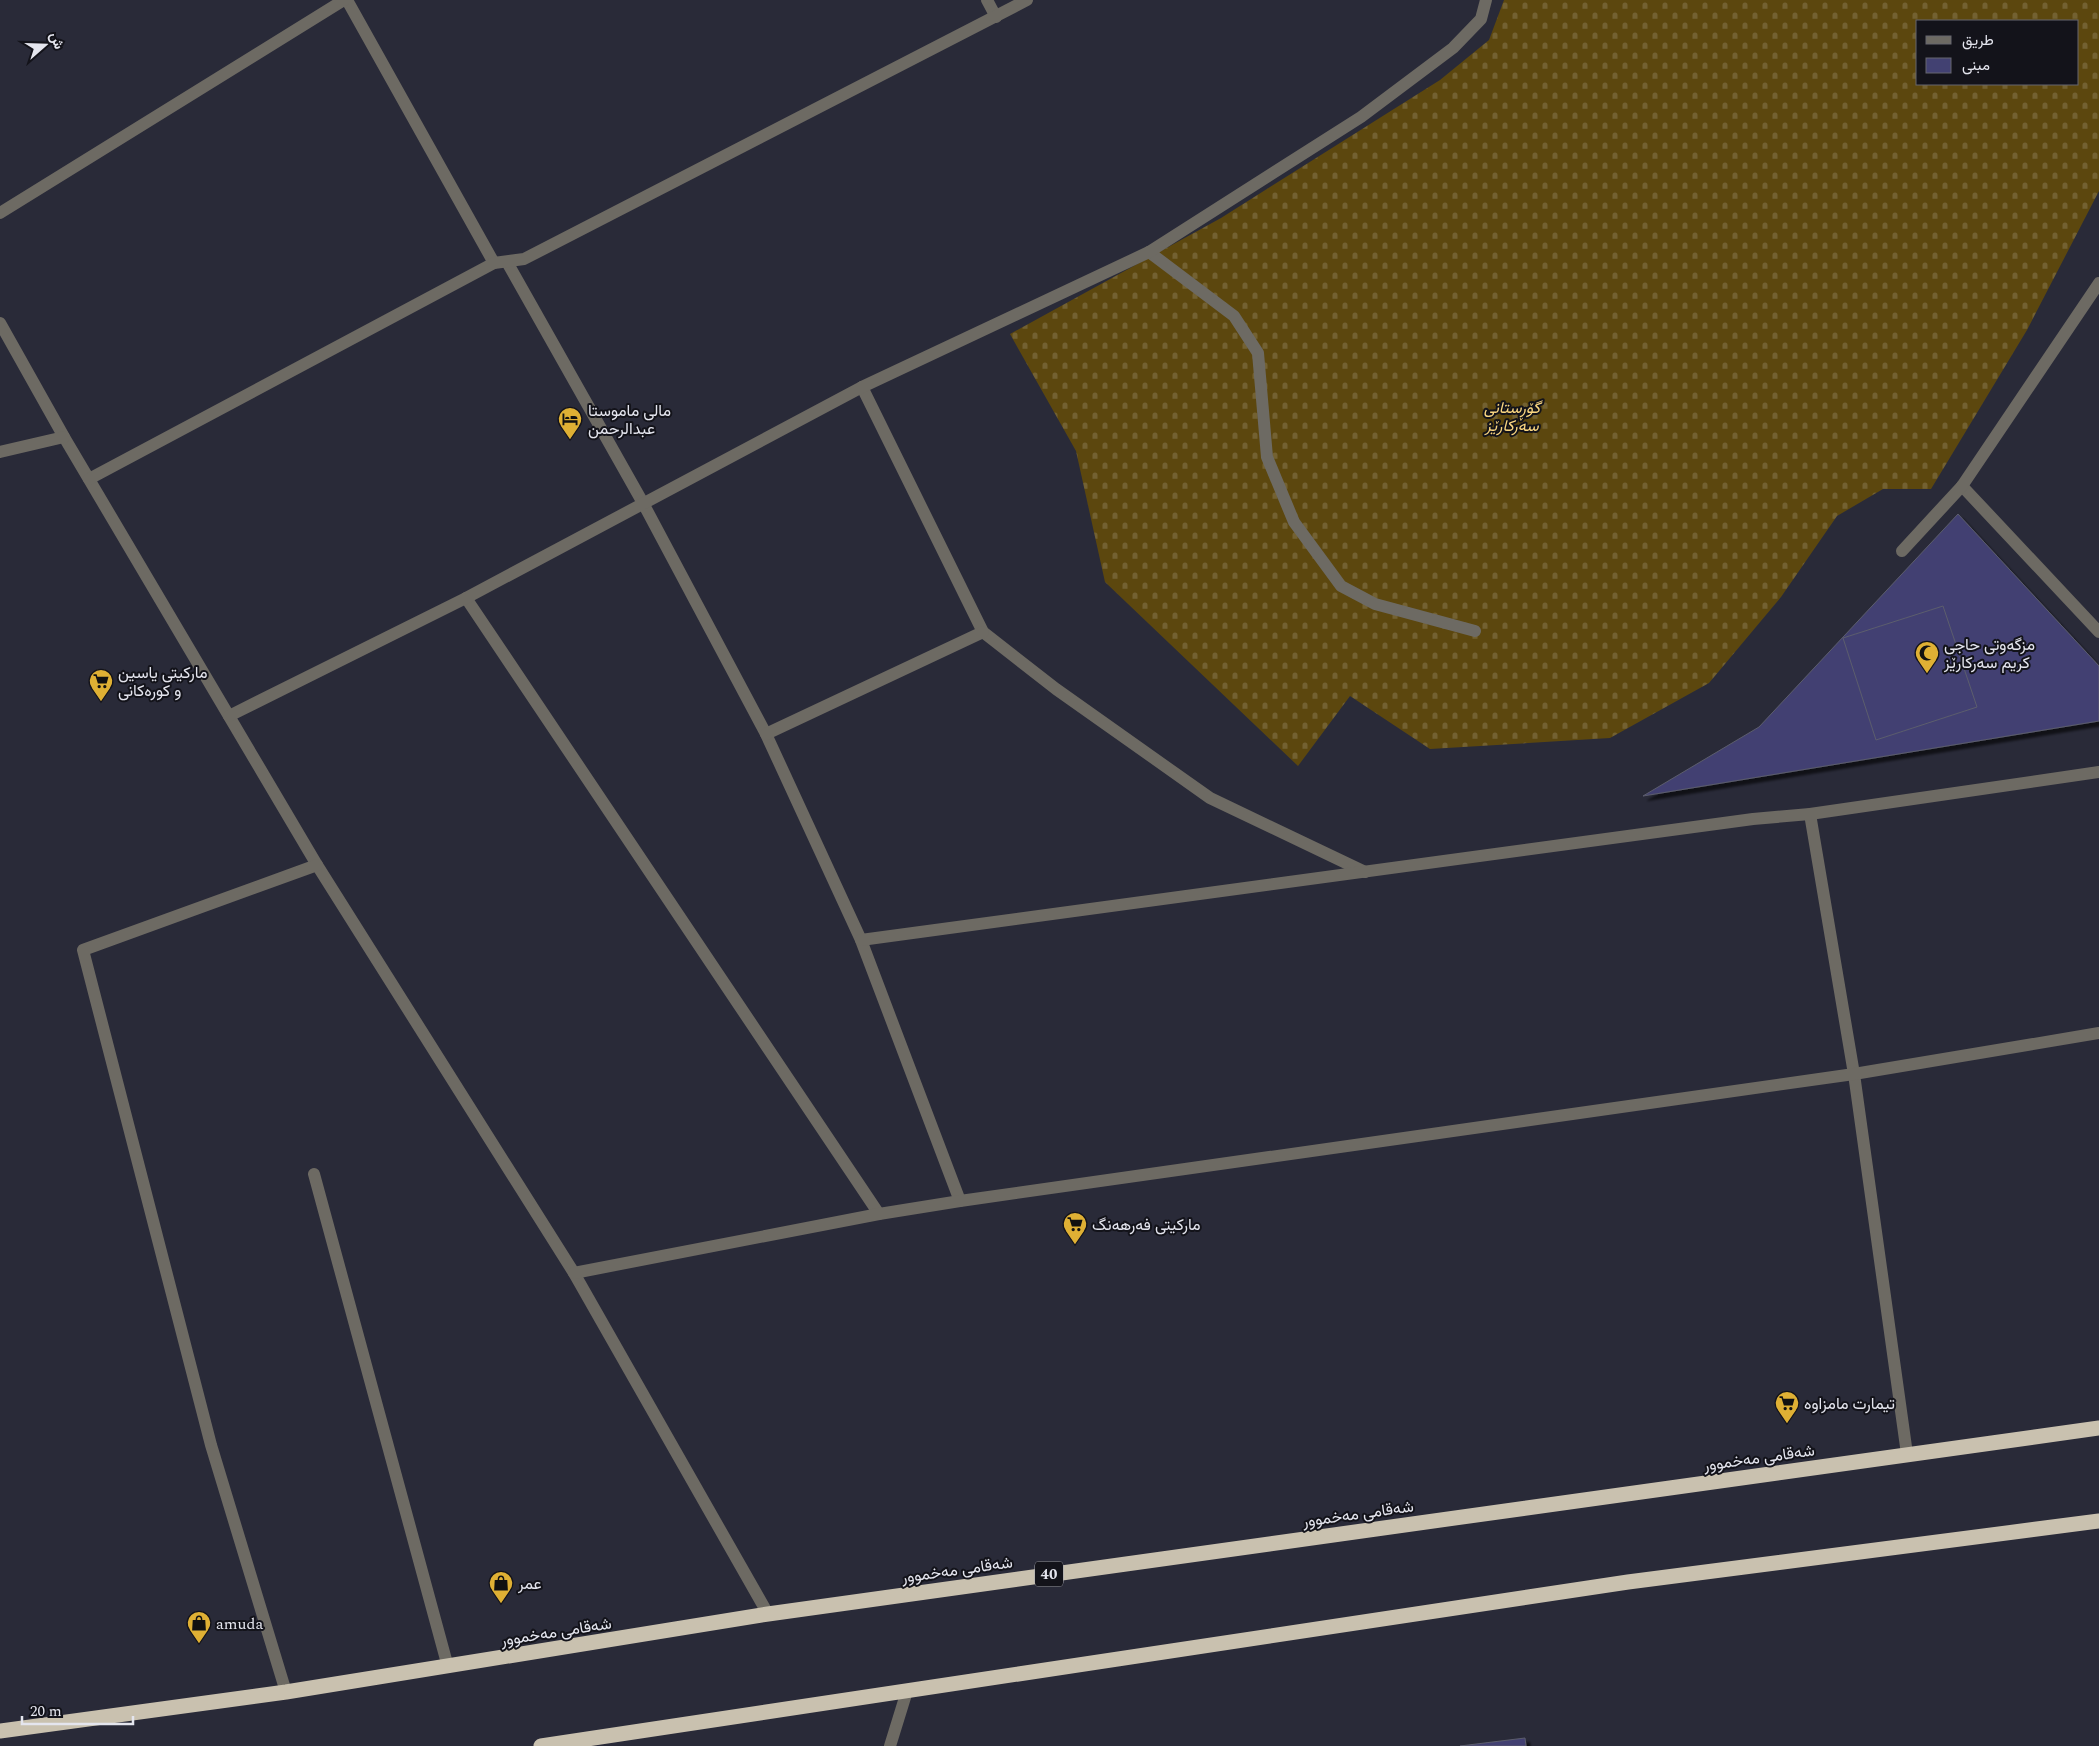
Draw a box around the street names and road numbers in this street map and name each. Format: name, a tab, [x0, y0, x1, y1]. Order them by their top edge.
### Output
street label: شەقامی مەخموور	[1701, 1438, 1816, 1478]
street label: شەقامی مەخموور	[1300, 1494, 1415, 1534]
street label: شەقامی مەخموور	[899, 1550, 1014, 1590]
road number: 40	[1035, 1562, 1063, 1586]
street label: شەقامی مەخموور	[498, 1611, 613, 1653]

